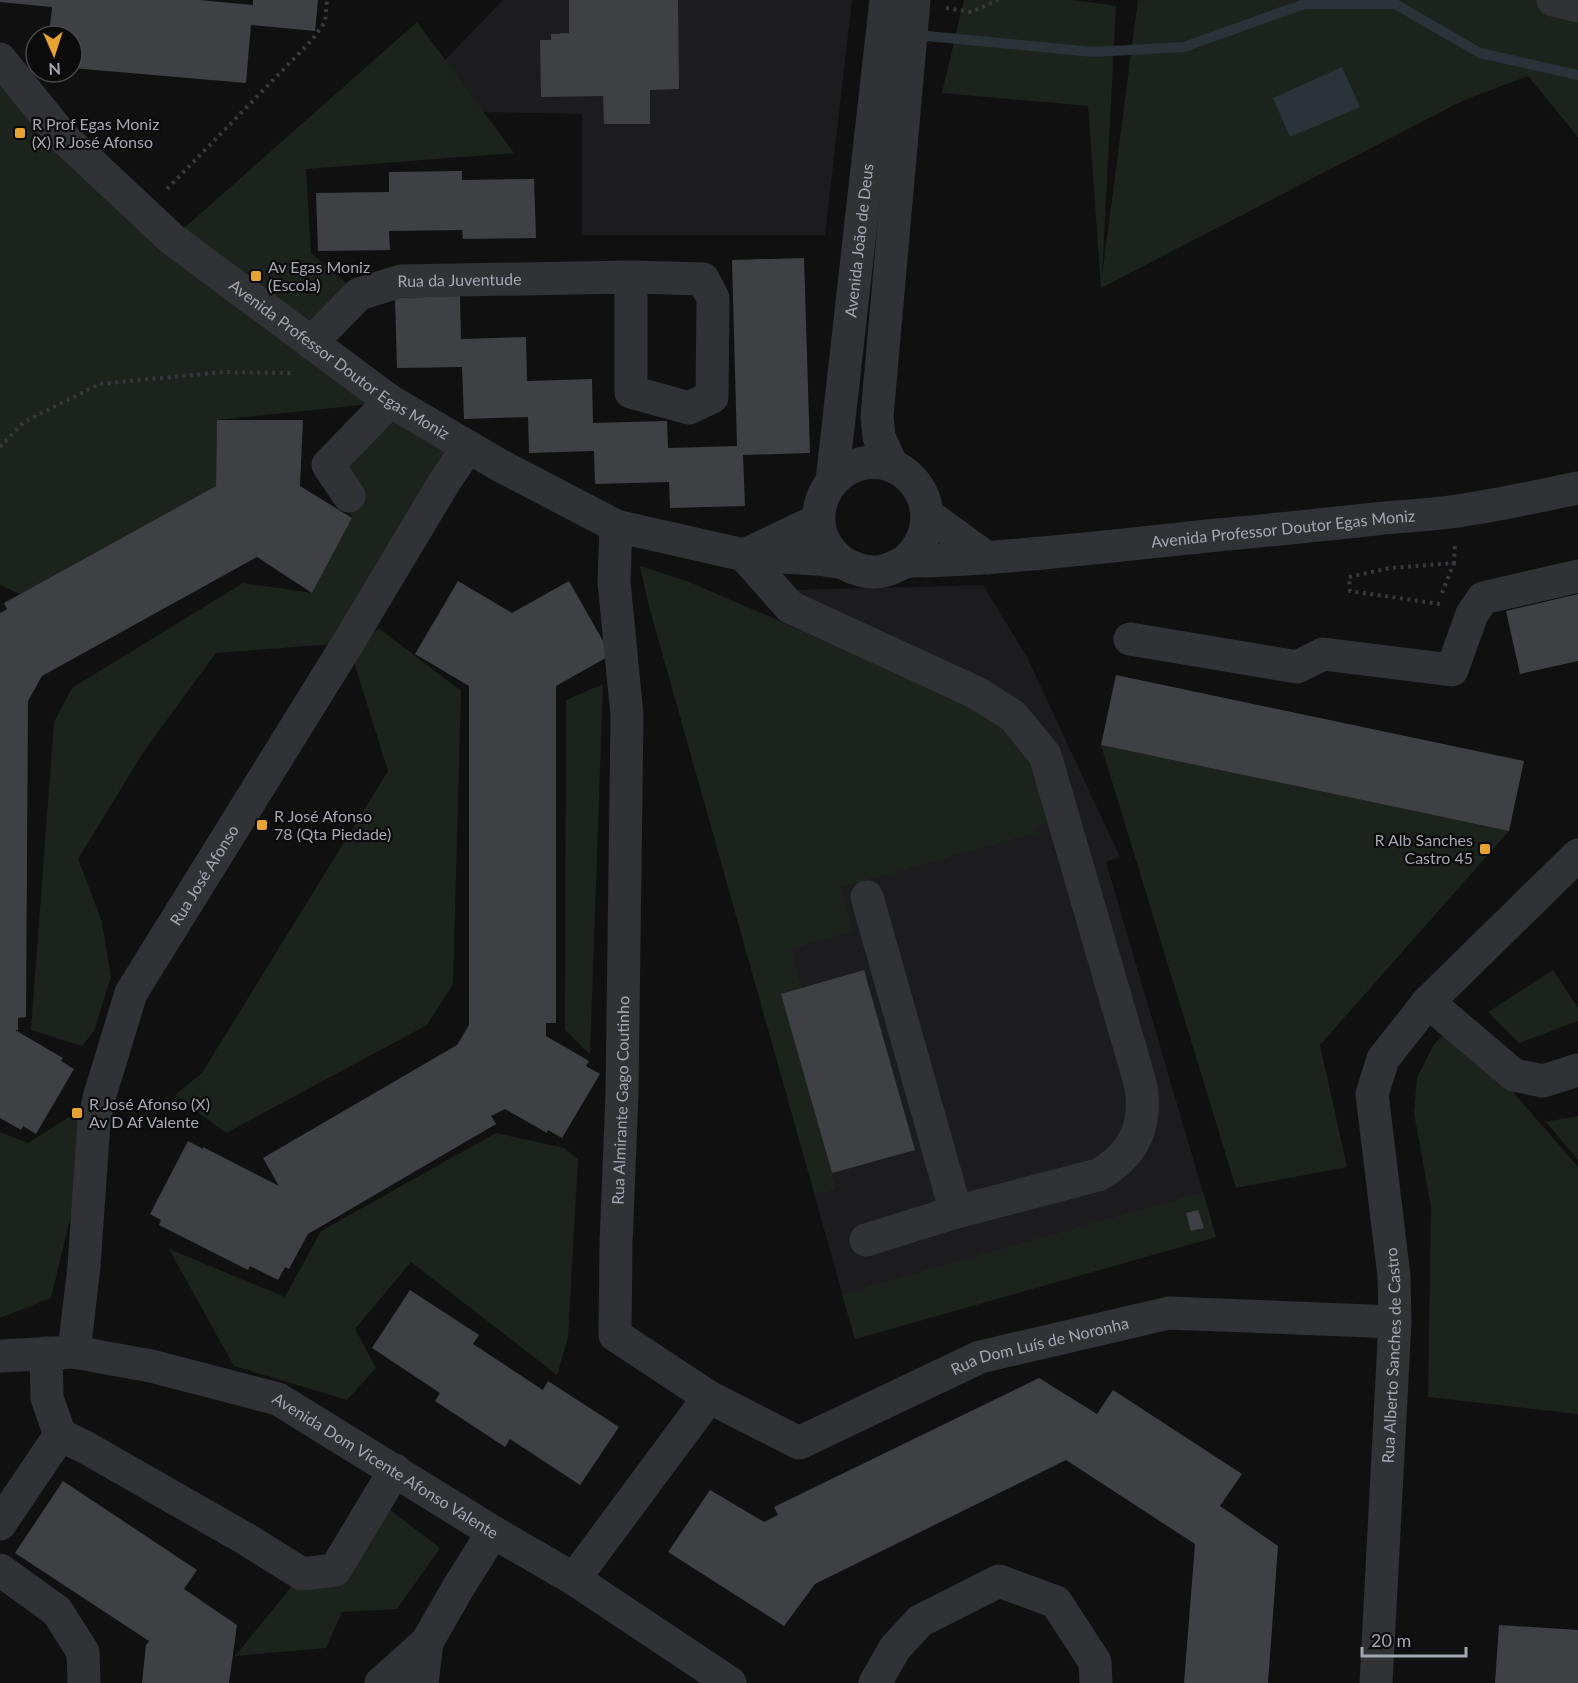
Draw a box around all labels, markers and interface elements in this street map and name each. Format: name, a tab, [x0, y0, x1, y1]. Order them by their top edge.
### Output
north arrow	[24, 24, 84, 84]
text: N	[48, 60, 61, 79]
place label: R Prof Egas Moniz (X) R José Afonso	[32, 114, 159, 151]
marker: R Prof Egas Moniz (X) R José Afonso	[13, 126, 27, 140]
street label: Avenida João de Deus	[840, 162, 877, 318]
place label: Av Egas Moniz (Escola)	[268, 257, 370, 294]
marker: Av Egas Moniz (Escola)	[249, 269, 263, 283]
street label: Rua da Juventude	[397, 269, 522, 290]
street label: Avenida Professor Doutor Egas Moniz	[226, 275, 453, 443]
street label: Avenida Professor Doutor Egas Moniz	[1150, 506, 1416, 551]
place label: R José Afonso 78 (Qta Piedade)	[274, 806, 391, 843]
marker: R José Afonso 78 (Qta Piedade)	[255, 818, 269, 832]
street label: Rua José Afonso	[165, 821, 242, 928]
place label: R Alb Sanches Castro 45	[1374, 830, 1473, 867]
marker: R Alb Sanches Castro 45	[1478, 842, 1492, 856]
street label: Rua Almirante Gago Coutinho	[608, 996, 632, 1205]
place label: R José Afonso (X) Av D Af Valente	[89, 1094, 210, 1131]
marker: R José Afonso (X) Av D Af Valente	[70, 1106, 84, 1120]
street label: Rua Alberto Sanches de Castro	[1378, 1247, 1404, 1464]
street label: Rua Dom Luís de Noronha	[947, 1313, 1130, 1379]
street label: Avenida Dom Vicente Afonso Valente	[269, 1388, 502, 1542]
scale bar	[1362, 1620, 1466, 1658]
text: 20 m	[1371, 1629, 1411, 1651]

